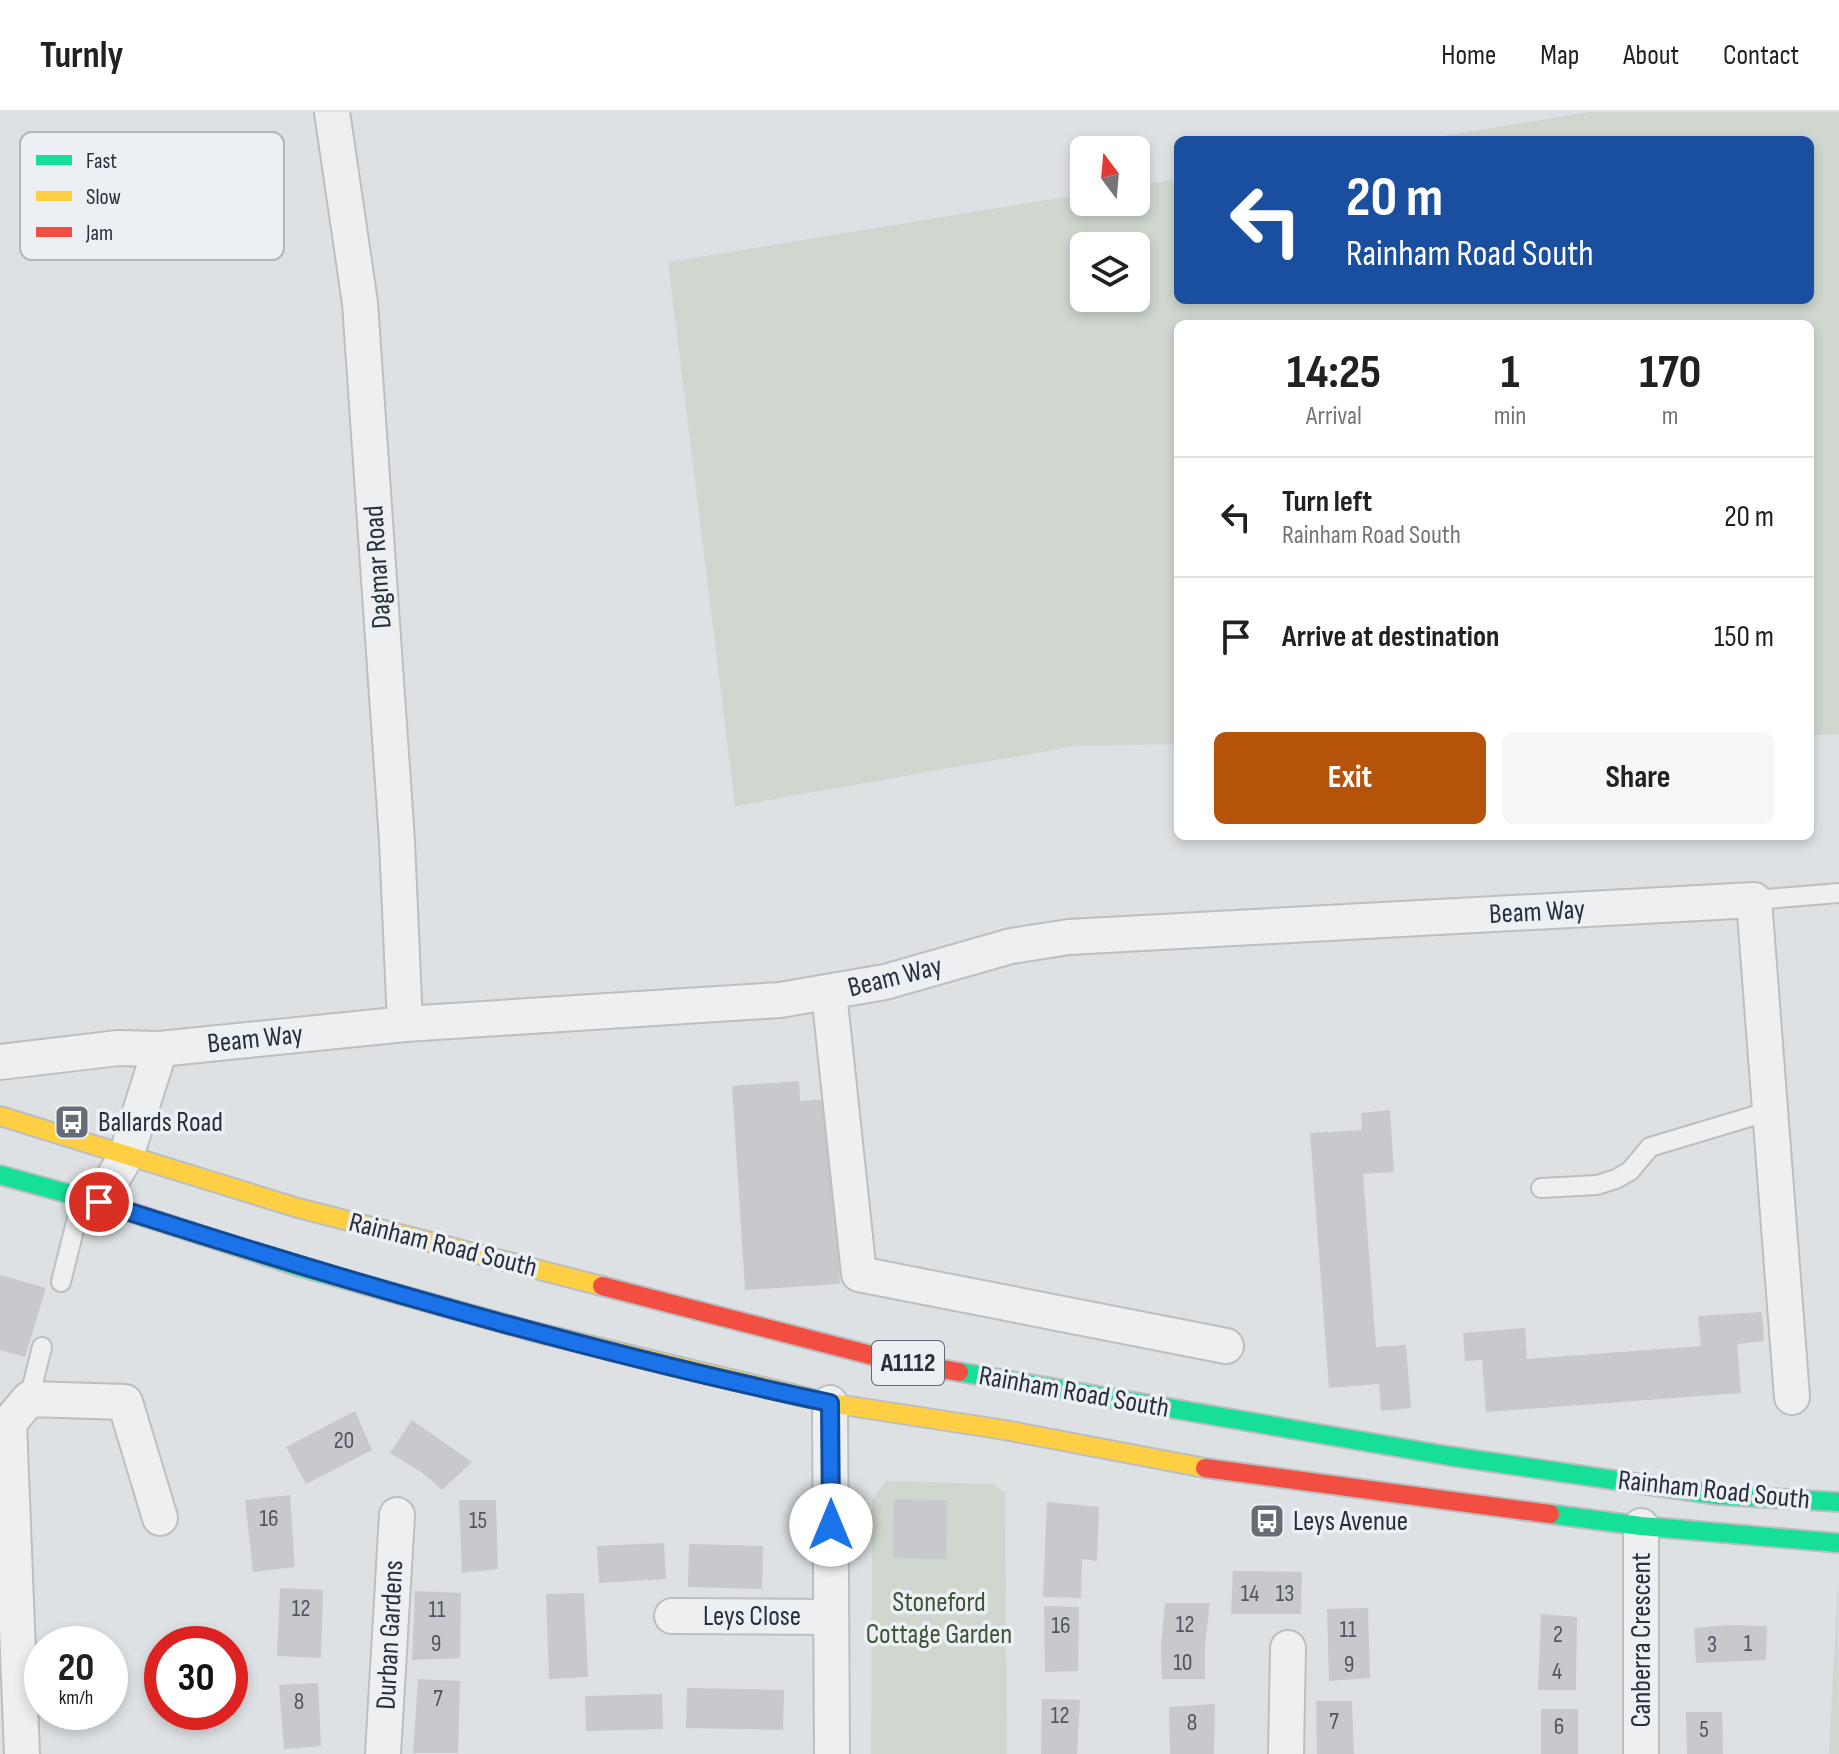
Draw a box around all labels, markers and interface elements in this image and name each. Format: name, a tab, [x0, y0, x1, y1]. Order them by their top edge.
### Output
text: Turnly	[40, 33, 123, 78]
text: Home	[1441, 39, 1496, 72]
text: Map	[1540, 39, 1579, 72]
text: About	[1623, 39, 1679, 72]
text: Contact	[1723, 39, 1799, 72]
legend	[20, 132, 284, 260]
north arrow	[1070, 136, 1150, 216]
map controls	[1070, 136, 1150, 312]
text: Fast	[86, 148, 117, 175]
text: 20 m	[1346, 165, 1443, 232]
icon: left	[1214, 168, 1318, 272]
text: Slow	[86, 184, 121, 211]
text: Jam	[85, 220, 113, 247]
button: layers	[1070, 232, 1150, 312]
text: Rainham Road South	[1346, 233, 1594, 276]
text: 14:25	[1287, 344, 1381, 401]
text: 1	[1501, 344, 1520, 401]
text: 170	[1639, 344, 1701, 401]
text: Arrival	[1306, 401, 1362, 432]
text: min	[1494, 401, 1526, 432]
text: m	[1662, 401, 1679, 432]
text: Turn left	[1282, 484, 1372, 520]
icon: left	[1214, 495, 1258, 539]
text: 20 m	[1724, 499, 1774, 535]
street label: Dagmar Road	[357, 504, 399, 630]
text: Rainham Road South	[1282, 520, 1461, 551]
icon: arrive	[1214, 615, 1258, 659]
text: Arrive at destination	[1282, 619, 1499, 655]
text: 150 m	[1714, 619, 1774, 655]
button: Exit	[1214, 732, 1486, 824]
button: Share	[1502, 732, 1774, 824]
street label: Beam Way	[1488, 893, 1586, 931]
street label: Beam Way	[845, 949, 946, 1005]
street label: Beam Way	[206, 1018, 305, 1060]
bus stop icon: Ballards Road	[53, 1103, 91, 1141]
place label: Ballards Road	[98, 1106, 223, 1139]
pin	[65, 1168, 133, 1236]
icon: arrive	[77, 1180, 121, 1224]
street label: Rainham Road South	[346, 1206, 540, 1284]
road number: A1112	[872, 1341, 944, 1385]
street label: Rainham Road South	[976, 1359, 1172, 1425]
house number: 20	[334, 1426, 354, 1455]
street label: Rainham Road South	[1616, 1464, 1812, 1516]
position arrow	[789, 1483, 873, 1567]
bus stop icon: Leys Avenue	[1248, 1502, 1286, 1540]
house number: 16	[260, 1504, 278, 1533]
place label: Leys Avenue	[1293, 1505, 1408, 1538]
house number: 15	[469, 1506, 487, 1535]
street label: Canberra Crescent	[1625, 1552, 1658, 1728]
street label: Durban Gardens	[370, 1559, 410, 1711]
house number: 14	[1241, 1579, 1259, 1608]
house number: 13	[1276, 1579, 1294, 1608]
park label: Stoneford Cottage Garden	[866, 1586, 1012, 1651]
house number: 12	[292, 1594, 310, 1623]
house number: 11	[429, 1595, 446, 1624]
street label: Leys Close	[703, 1600, 801, 1633]
house number: 12	[1176, 1610, 1194, 1639]
house number: 16	[1052, 1611, 1070, 1640]
house number: 11	[1340, 1615, 1357, 1644]
house number: 2	[1553, 1620, 1563, 1649]
speed limit sign: 30	[144, 1626, 248, 1730]
house number: 9	[431, 1629, 441, 1658]
house number: 1	[1744, 1629, 1753, 1658]
house number: 3	[1707, 1630, 1717, 1659]
text: 20	[58, 1644, 94, 1692]
house number: 10	[1173, 1648, 1193, 1677]
house number: 9	[1344, 1650, 1354, 1679]
house number: 4	[1552, 1657, 1562, 1686]
house number: 7	[433, 1684, 443, 1713]
text: km/h	[59, 1686, 93, 1710]
house number: 8	[294, 1687, 304, 1716]
house number: 12	[1051, 1701, 1069, 1730]
house number: 7	[1329, 1707, 1339, 1736]
house number: 8	[1187, 1708, 1197, 1737]
house number: 6	[1554, 1712, 1564, 1741]
house number: 5	[1699, 1715, 1709, 1744]

